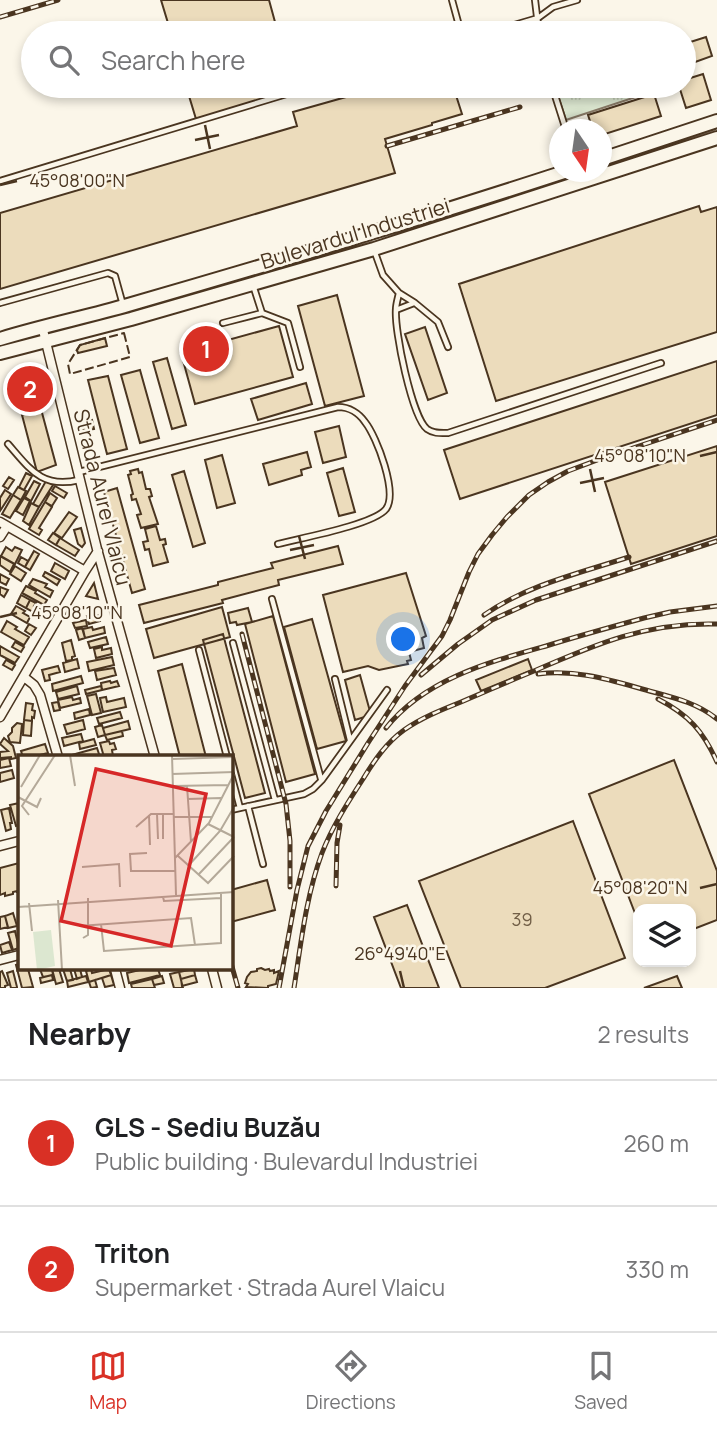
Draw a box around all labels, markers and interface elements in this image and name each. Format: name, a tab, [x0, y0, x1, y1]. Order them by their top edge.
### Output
search box	[21, 21, 696, 98]
icon: search	[45, 41, 83, 79]
text: Search here	[101, 42, 246, 78]
north arrow	[549, 119, 612, 182]
text: 45°08'00"N	[29, 168, 125, 192]
street label: Bulevardul Industriei	[257, 191, 453, 275]
pin: 1	[183, 323, 229, 375]
pin: 2	[7, 363, 53, 415]
street label: Strada Aurel Vlaicu	[68, 406, 138, 588]
text: 45°08'10"N	[594, 443, 686, 467]
text: 45°08'10"N	[31, 600, 123, 624]
your location	[386, 622, 420, 656]
inset map	[18, 755, 233, 970]
text: 45°08'20"N	[593, 875, 688, 899]
map controls	[633, 904, 696, 967]
button: layers	[633, 904, 696, 967]
house number: 39	[511, 907, 533, 931]
text: 26°49'40"E	[354, 941, 446, 965]
text: Nearby	[28, 1013, 131, 1054]
text: 2 results	[597, 1018, 689, 1050]
text: GLS - Sediu Buzău	[95, 1109, 321, 1145]
text: 1	[46, 1127, 56, 1159]
text: 260 m	[623, 1127, 689, 1159]
text: Public building · Bulevardul Industriei	[95, 1145, 478, 1177]
text: Triton	[95, 1235, 170, 1271]
text: 2	[44, 1253, 58, 1285]
text: 330 m	[625, 1253, 689, 1285]
text: Supermarket · Strada Aurel Vlaicu	[95, 1271, 445, 1303]
tab: Map	[89, 1347, 127, 1415]
tab: Directions	[306, 1347, 396, 1415]
tab: Saved	[574, 1347, 628, 1415]

